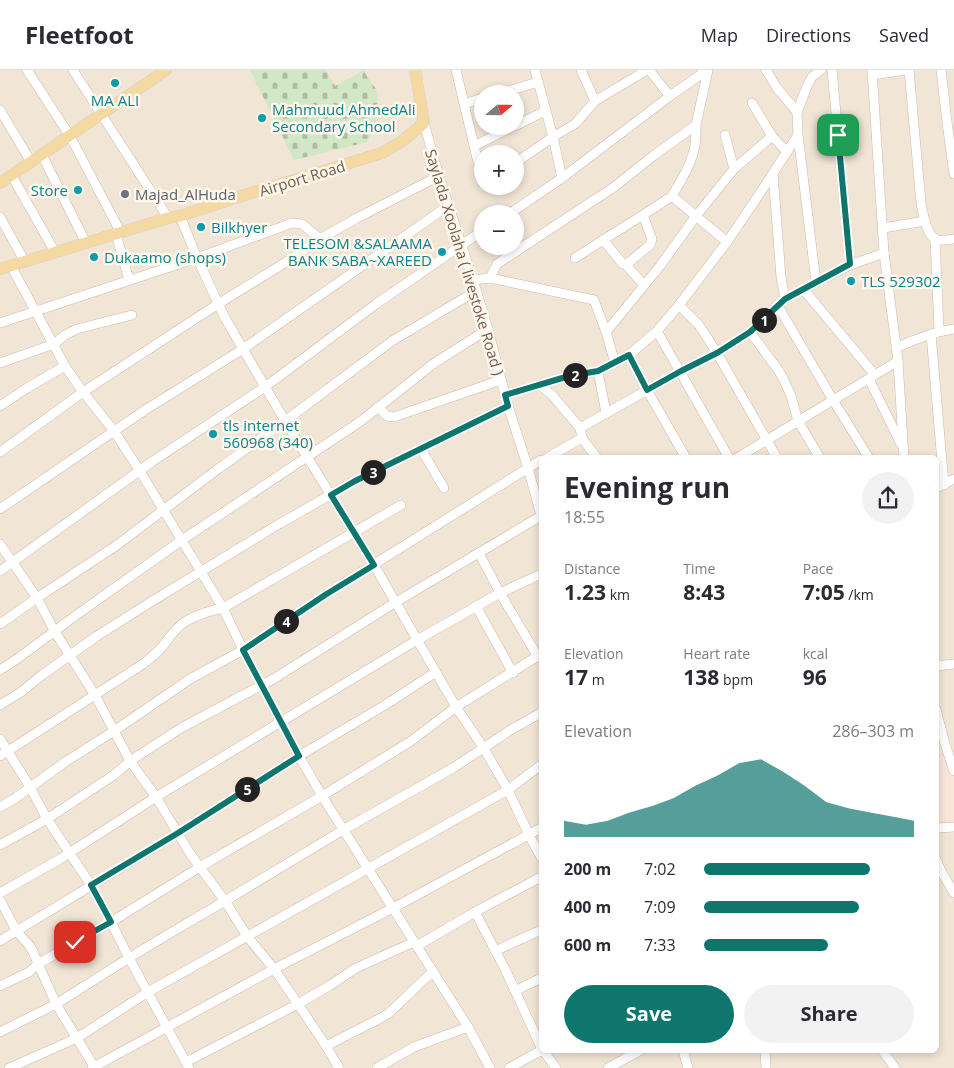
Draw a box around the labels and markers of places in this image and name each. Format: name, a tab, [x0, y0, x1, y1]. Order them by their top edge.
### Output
marker: MA ALI	[109, 77, 121, 89]
place label: MA ALI	[91, 90, 139, 110]
place label: Mahmuud AhmedAli Secondary School	[272, 99, 416, 136]
marker: Mahmuud AhmedAli Secondary School	[256, 112, 268, 124]
pin	[817, 114, 859, 156]
place label: Store	[31, 180, 68, 200]
marker: Store	[72, 184, 84, 196]
place label: Majad_AlHuda	[135, 184, 236, 204]
marker: Majad_AlHuda	[119, 188, 131, 200]
place label: Bilkhyer	[211, 217, 267, 237]
marker: Bilkhyer	[195, 221, 207, 233]
place label: TELESOM &SALAAMA BANK SABA~XAREED	[284, 233, 433, 270]
marker: TELESOM &SALAAMA BANK SABA~XAREED	[436, 246, 448, 258]
place label: Dukaamo (shops)	[104, 247, 226, 267]
marker: Dukaamo (shops)	[88, 251, 100, 263]
place label: TLS 529302	[861, 271, 941, 291]
marker: TLS 529302	[845, 275, 857, 287]
pin: 1	[752, 308, 776, 332]
pin: 2	[562, 362, 588, 388]
place label: tls internet 560968 (340)	[223, 415, 313, 452]
marker: tls internet 560968 (340)	[207, 428, 219, 440]
pin: 3	[360, 460, 386, 484]
pin: 4	[274, 608, 298, 634]
pin: 5	[234, 776, 260, 802]
pin	[54, 921, 96, 963]

